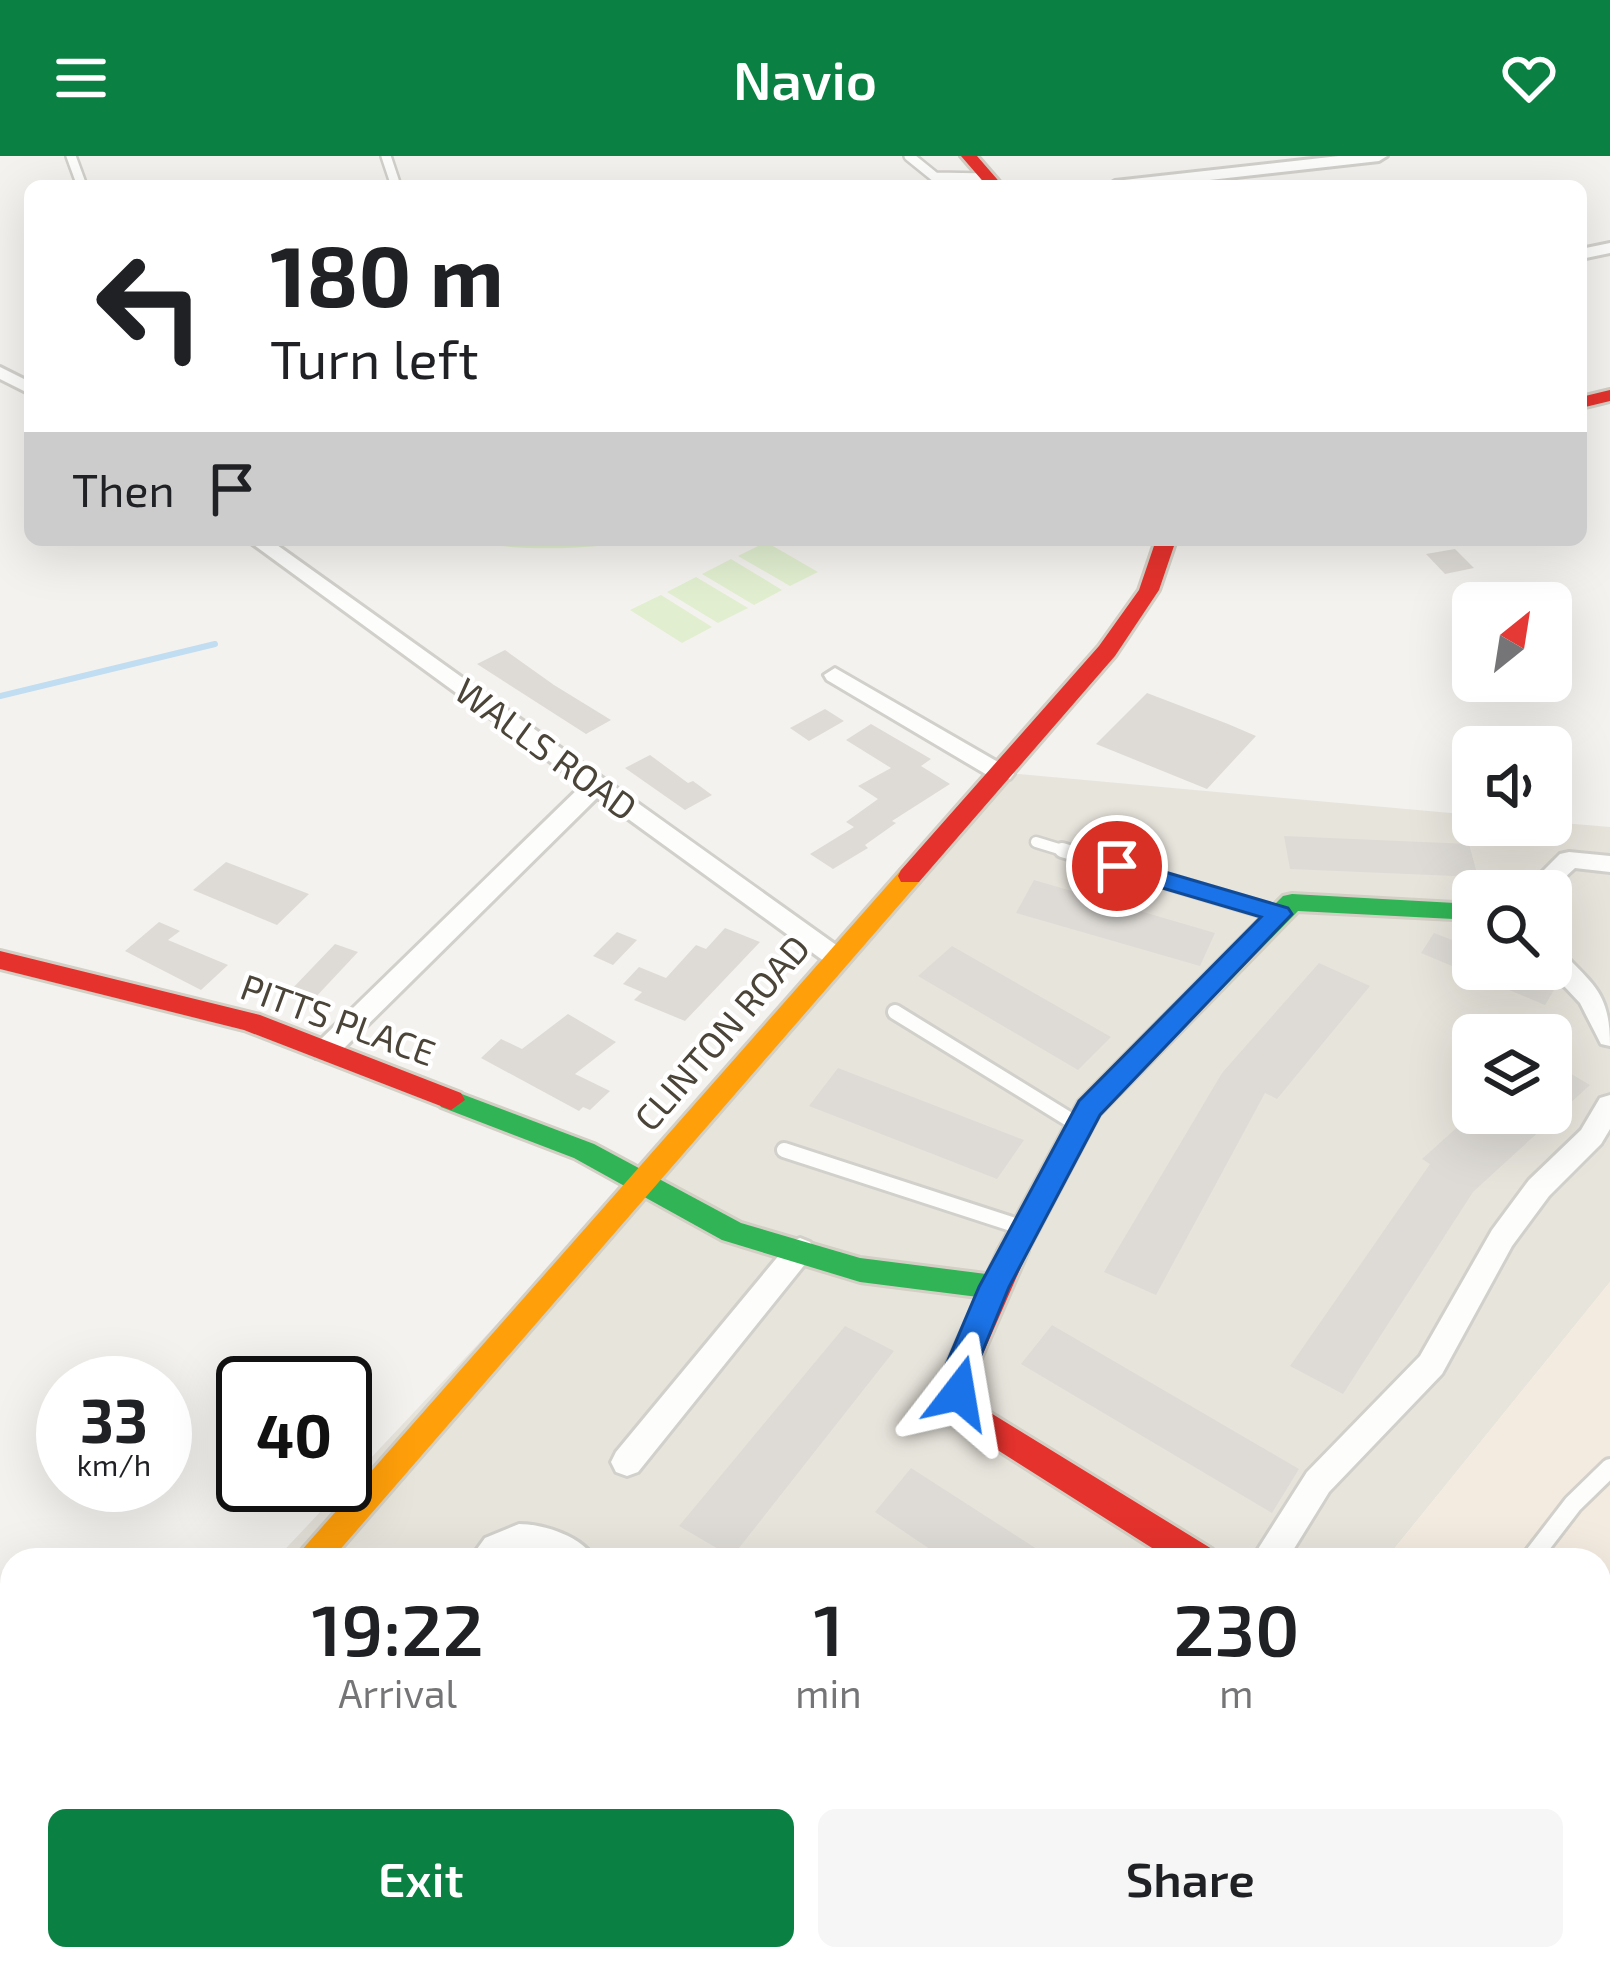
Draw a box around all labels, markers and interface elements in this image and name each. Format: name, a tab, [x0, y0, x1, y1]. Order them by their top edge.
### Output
icon: menu	[48, 45, 114, 111]
icon: heart	[1496, 45, 1562, 111]
text: Navio	[733, 46, 877, 111]
text: 180 m	[270, 223, 504, 324]
icon: left	[72, 228, 228, 384]
text: Turn left	[270, 325, 479, 390]
icon: arrive	[199, 456, 265, 522]
text: Then	[72, 462, 175, 516]
north arrow	[1452, 582, 1572, 702]
map controls	[1452, 582, 1572, 1134]
street label: WALLS ROAD	[448, 668, 646, 828]
button: sound	[1452, 726, 1572, 846]
pin	[1066, 815, 1168, 917]
icon: arrive	[1084, 833, 1150, 899]
button: search	[1452, 870, 1572, 990]
street label: CLINTON ROAD	[625, 926, 817, 1138]
street label: PITTS PLACE	[236, 964, 441, 1074]
button: layers	[1452, 1014, 1572, 1134]
position arrow	[896, 1330, 1022, 1456]
speed limit sign: 40	[216, 1356, 372, 1512]
text: 33	[80, 1383, 148, 1455]
text: km/h	[77, 1446, 151, 1482]
text: 19:22	[311, 1584, 484, 1670]
text: 1	[813, 1584, 844, 1670]
text: 230	[1173, 1584, 1300, 1670]
text: Arrival	[338, 1669, 457, 1716]
text: min	[795, 1669, 862, 1716]
text: m	[1219, 1669, 1253, 1716]
button: Exit	[48, 1809, 794, 1947]
button: Share	[818, 1809, 1563, 1947]

